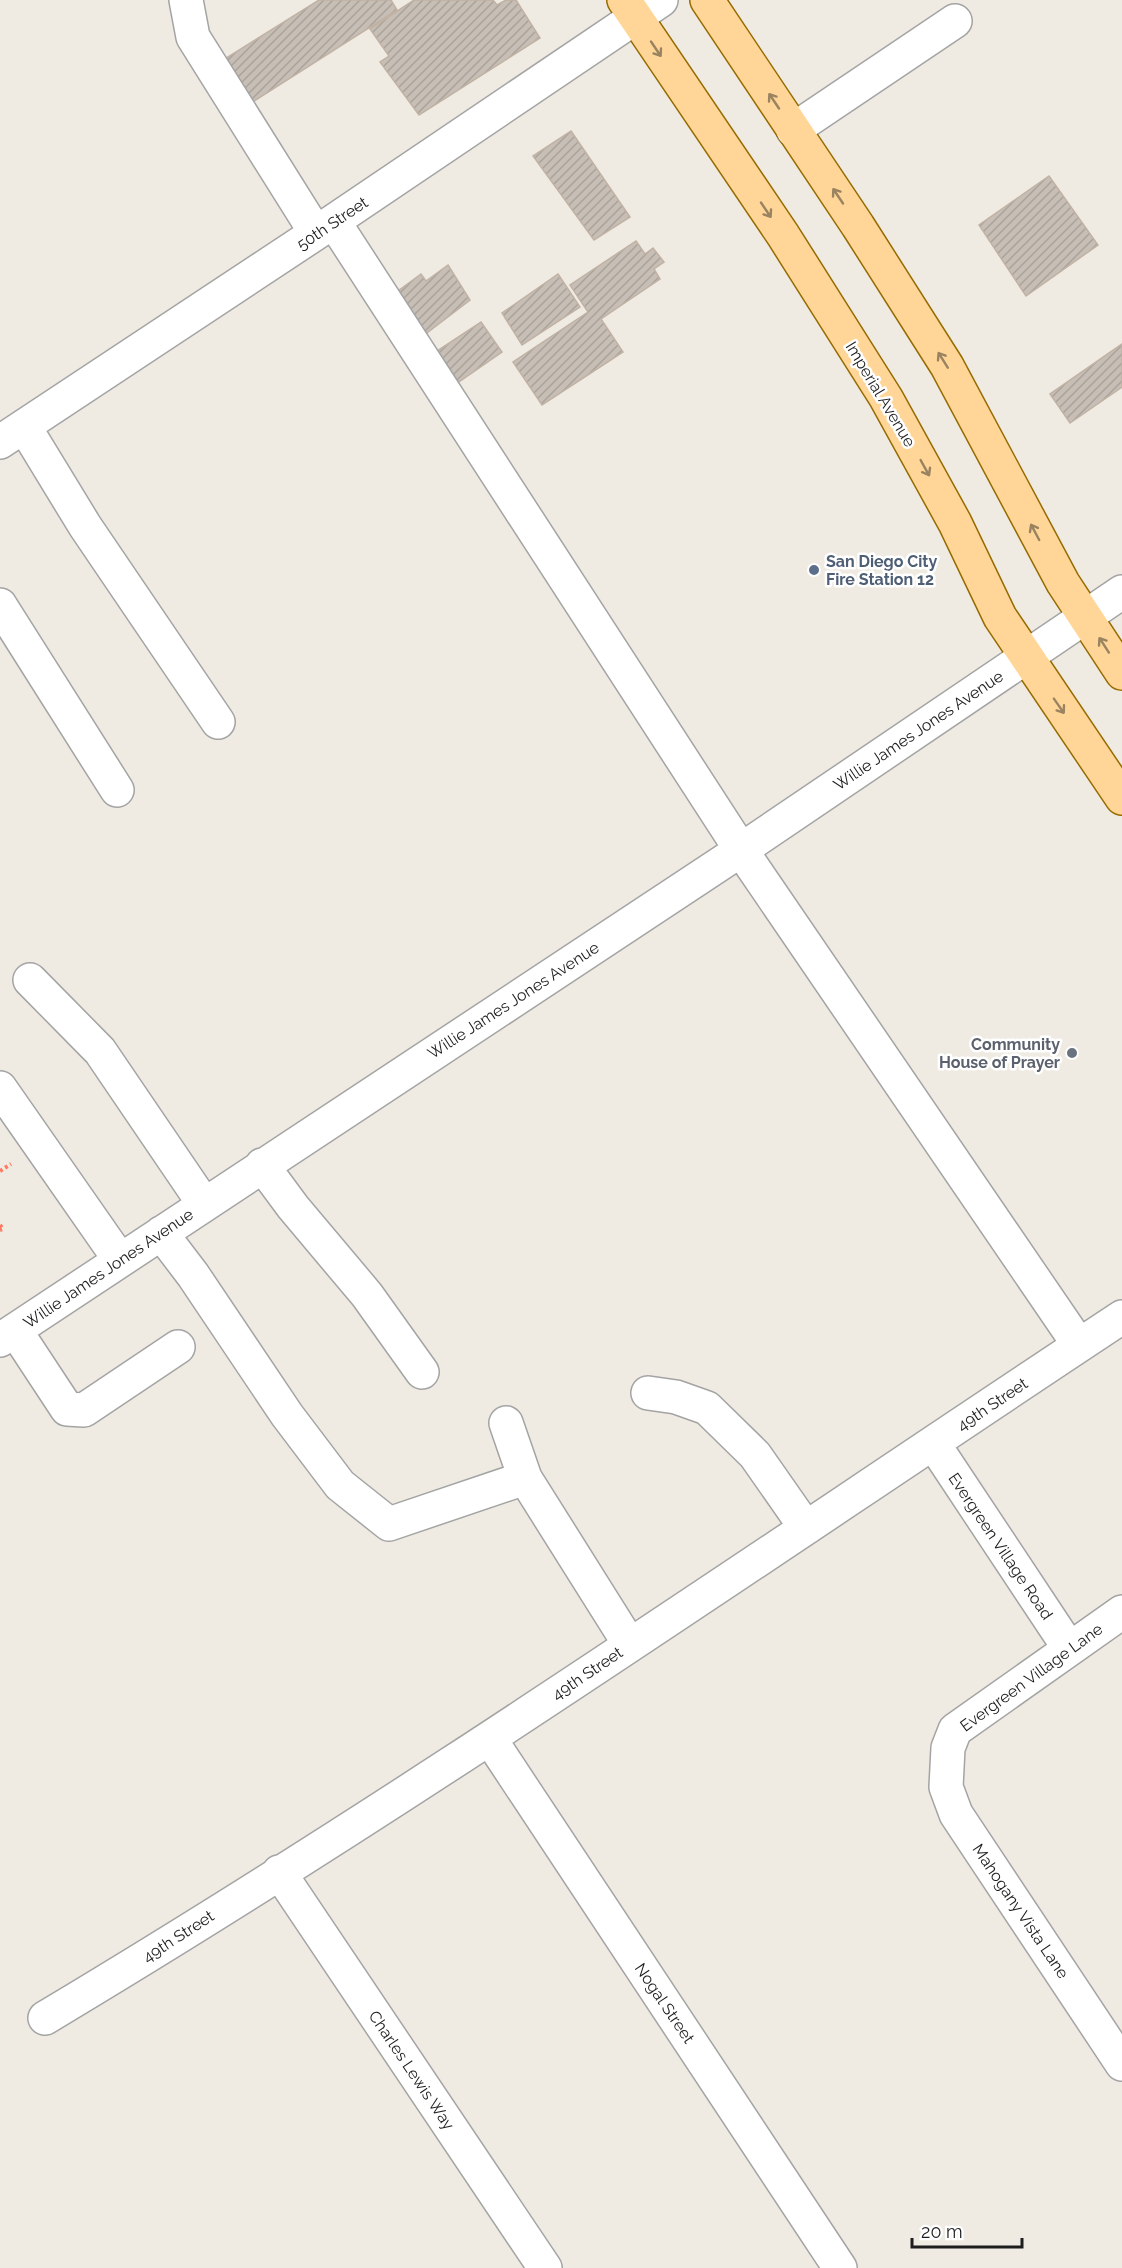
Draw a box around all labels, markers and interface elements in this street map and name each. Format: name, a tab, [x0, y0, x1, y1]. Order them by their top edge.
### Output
one-way arrow	[650, 40, 662, 56]
one-way arrow	[768, 93, 780, 110]
one-way arrow	[832, 188, 844, 205]
street label: 50th Street	[293, 192, 372, 254]
one-way arrow	[760, 201, 772, 217]
street label: Imperial Avenue	[842, 338, 919, 450]
one-way arrow	[937, 352, 949, 369]
one-way arrow	[920, 459, 931, 477]
one-way arrow	[1029, 523, 1041, 541]
place label: San Diego City Fire Station 12	[826, 552, 937, 589]
marker: San Diego City Fire Station 12	[807, 563, 821, 577]
one-way arrow	[1098, 637, 1110, 654]
street label: Willie James Jones Avenue	[830, 666, 1007, 794]
one-way arrow	[1053, 697, 1065, 713]
street label: Willie James Jones Avenue	[424, 938, 603, 1063]
place label: Community House of Prayer	[939, 1035, 1060, 1072]
marker: Community House of Prayer	[1065, 1046, 1079, 1060]
street label: Willie James Jones Avenue	[20, 1204, 197, 1332]
street label: 49th Street	[953, 1373, 1032, 1435]
street label: Evergreen Village Road	[944, 1469, 1057, 1623]
street label: Evergreen Village Lane	[956, 1619, 1106, 1735]
street label: 49th Street	[548, 1642, 627, 1704]
street label: Mahogany Vista Lane	[969, 1840, 1073, 1982]
street label: 49th Street	[139, 1906, 218, 1967]
street label: Nogal Street	[631, 1960, 699, 2048]
street label: Charles Lewis Way	[365, 2007, 459, 2134]
scale bar	[912, 2211, 1022, 2249]
text: 20 m	[921, 2221, 963, 2242]

